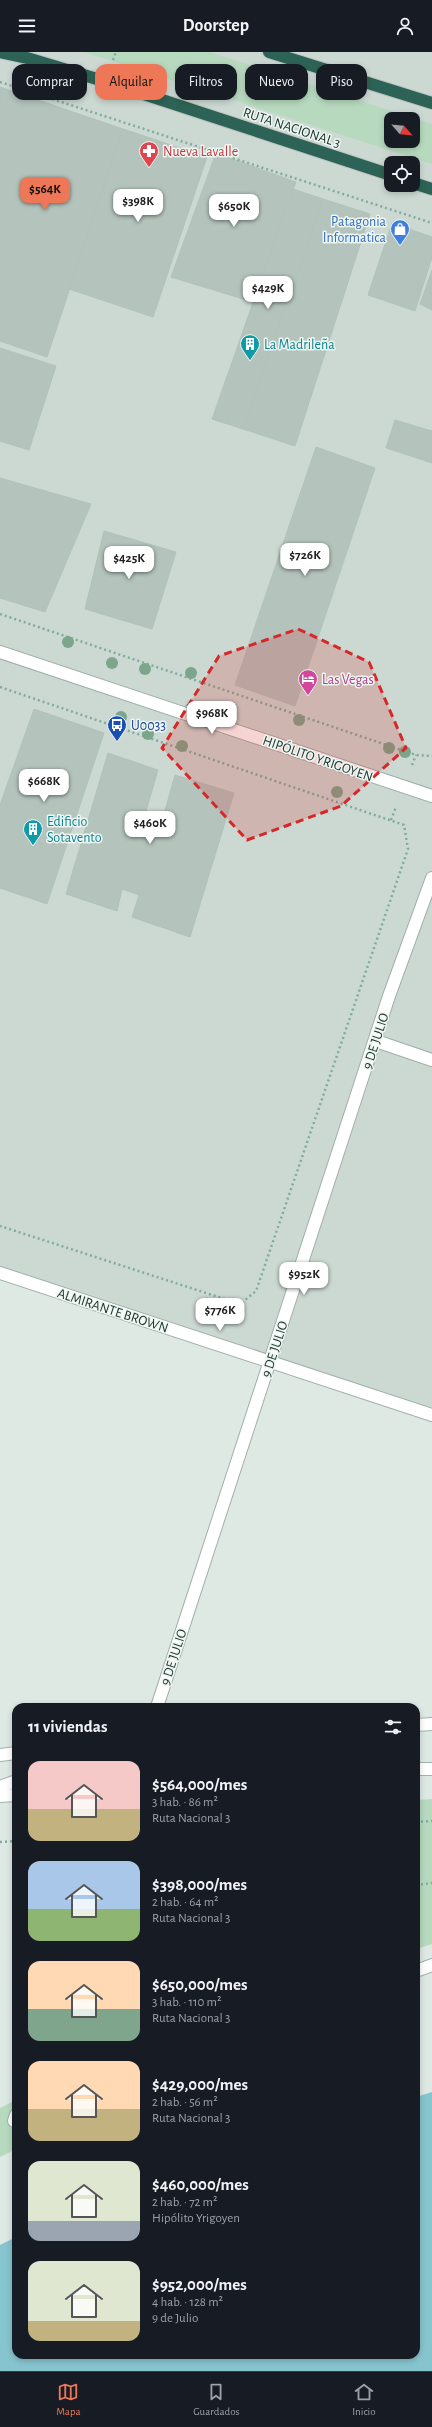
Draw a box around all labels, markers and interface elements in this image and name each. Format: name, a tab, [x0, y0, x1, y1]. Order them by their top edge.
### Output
icon: menu	[16, 15, 38, 37]
icon: person	[394, 15, 416, 37]
text: Doorstep	[183, 17, 249, 35]
chip: Comprar	[12, 64, 87, 100]
chip: Alquilar	[95, 64, 167, 100]
chip: Filtros	[175, 64, 237, 100]
chip: Nuevo	[245, 64, 308, 100]
chip: Piso	[316, 64, 367, 100]
street label: RUTA NACIONAL 3	[241, 106, 342, 150]
north arrow	[384, 112, 420, 148]
map controls	[384, 112, 420, 192]
pharmacy icon: Nueva Lavalle	[138, 140, 160, 168]
place label: Nueva Lavalle	[163, 145, 238, 159]
button: locate	[384, 156, 420, 192]
pin: $564K	[17, 177, 73, 211]
text: $564K	[29, 183, 61, 196]
pin: $398K	[110, 189, 166, 223]
pin: $650K	[206, 194, 262, 228]
text: $398K	[122, 195, 154, 208]
text: $650K	[218, 200, 250, 213]
place label: Patagonia Informatica	[323, 215, 387, 245]
shop icon: Patagonia Informatica	[389, 218, 411, 246]
pin: $429K	[240, 276, 296, 310]
text: $429K	[252, 282, 284, 295]
building icon: La Madrileña	[239, 333, 261, 361]
place label: La Madrileña	[264, 338, 335, 352]
pin: $726K	[277, 543, 333, 577]
pin: $425K	[101, 546, 157, 580]
text: $726K	[289, 549, 321, 562]
text: $425K	[113, 552, 145, 565]
hotel icon: Las Vegas	[297, 668, 319, 696]
place label: Las Vegas	[322, 673, 374, 687]
pin: $968K	[184, 701, 240, 735]
text: $968K	[196, 707, 228, 720]
bus stop icon: U0033	[106, 714, 128, 742]
place label: U0033	[131, 719, 166, 733]
street label: HIPÓLITO YRIGOYEN	[261, 731, 376, 784]
pin: $668K	[16, 769, 72, 803]
text: $668K	[28, 775, 60, 788]
pin: $460K	[122, 811, 178, 845]
place label: Edificio Sotavento	[47, 815, 102, 845]
text: $460K	[133, 817, 167, 830]
building icon: Edificio Sotavento	[22, 818, 44, 846]
street label: 9 DE JULIO	[360, 1011, 392, 1071]
pin: $952K	[276, 1262, 332, 1296]
text: $952K	[288, 1268, 320, 1281]
street label: ALMIRANTE BROWN	[55, 1286, 170, 1335]
pin: $776K	[192, 1298, 248, 1332]
text: $776K	[205, 1304, 235, 1317]
street label: 9 DE JULIO	[259, 1319, 291, 1379]
street label: 9 DE JULIO	[158, 1627, 190, 1687]
icon: filters	[382, 1716, 404, 1738]
text: 11 viviendas	[28, 1718, 107, 1735]
text: $564,000/mes	[152, 1776, 247, 1793]
icon: home	[60, 1777, 108, 1825]
text: 3 hab. · 86 m²	[152, 1796, 218, 1809]
text: Ruta Nacional 3	[152, 1812, 230, 1825]
text: $398,000/mes	[152, 1876, 247, 1893]
icon: home	[60, 1877, 108, 1925]
text: 2 hab. · 64 m²	[152, 1896, 219, 1909]
text: Ruta Nacional 3	[152, 1912, 230, 1925]
text: $650,000/mes	[152, 1976, 248, 1993]
icon: home	[60, 1977, 108, 2025]
text: 3 hab. · 110 m²	[152, 1996, 221, 2009]
text: Ruta Nacional 3	[152, 2012, 230, 2025]
text: $429,000/mes	[152, 2076, 248, 2093]
icon: home	[60, 2077, 108, 2125]
text: 2 hab. · 56 m²	[152, 2096, 218, 2109]
text: Ruta Nacional 3	[152, 2112, 230, 2125]
text: $460,000/mes	[152, 2176, 249, 2193]
icon: home	[60, 2177, 108, 2225]
text: 2 hab. · 72 m²	[152, 2196, 218, 2209]
text: Hipólito Yrigoyen	[152, 2212, 240, 2225]
text: $952,000/mes	[152, 2276, 247, 2293]
icon: home	[60, 2277, 108, 2325]
text: 4 hab. · 128 m²	[152, 2296, 223, 2309]
text: 9 de Julio	[152, 2312, 198, 2325]
tab: Mapa	[56, 2381, 81, 2418]
tab: Guardados	[193, 2381, 240, 2418]
tab: Inicio	[352, 2381, 376, 2418]

